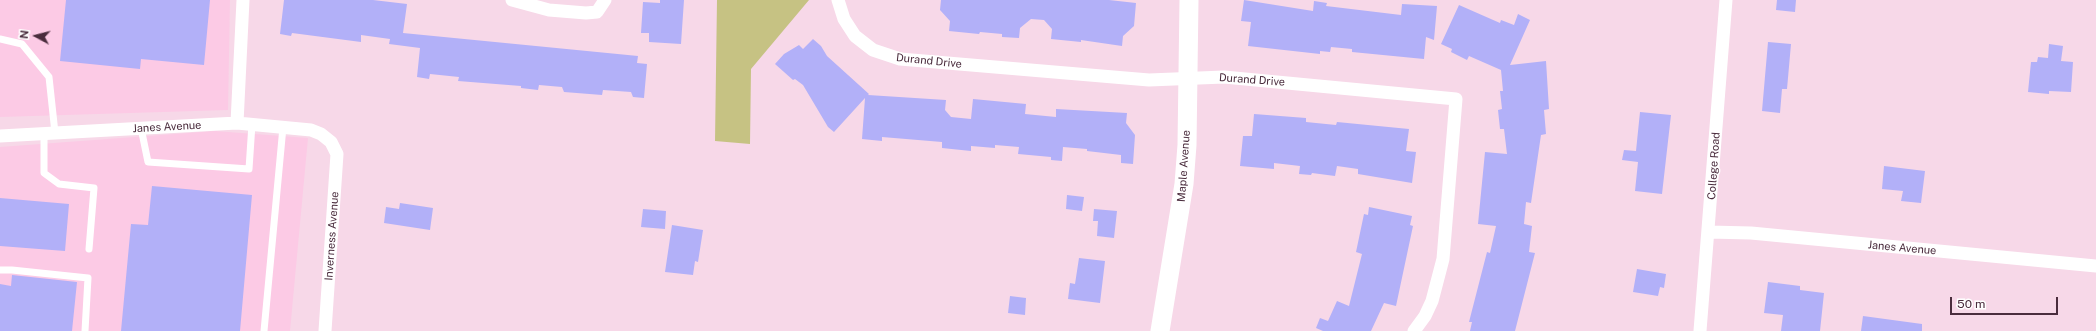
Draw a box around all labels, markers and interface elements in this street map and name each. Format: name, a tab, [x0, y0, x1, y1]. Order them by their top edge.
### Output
north arrow	[16, 16, 56, 56]
text: N	[18, 30, 31, 40]
street label: Durand Drive	[895, 51, 963, 71]
street label: Durand Drive	[1219, 71, 1285, 89]
street label: Janes Avenue	[132, 119, 202, 135]
street label: Maple Avenue	[1175, 130, 1193, 202]
street label: College Road	[1705, 132, 1723, 200]
street label: Inverness Avenue	[322, 191, 342, 281]
street label: Janes Avenue	[1867, 238, 1937, 258]
scale bar	[1952, 289, 2060, 315]
text: 50 m	[1957, 297, 1985, 311]

